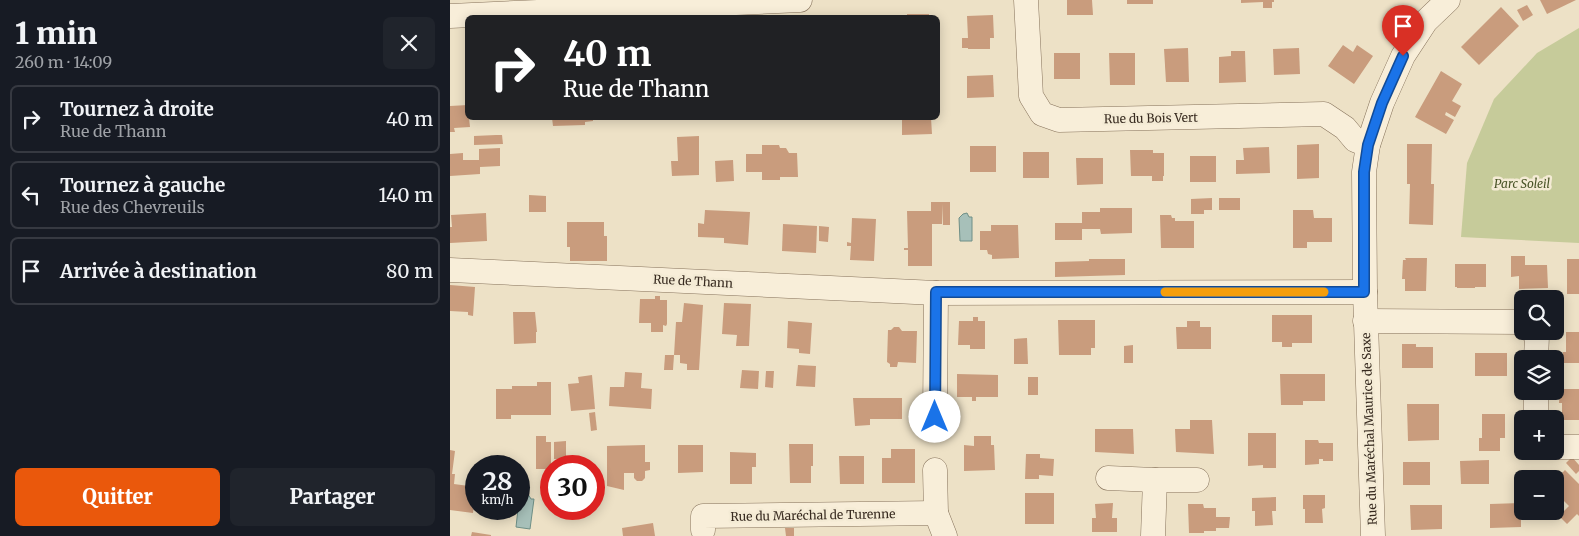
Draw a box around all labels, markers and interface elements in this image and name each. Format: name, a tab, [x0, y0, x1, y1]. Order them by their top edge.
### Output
pin	[1382, 5, 1424, 56]
icon: arrive	[1389, 12, 1417, 40]
text: 1 min	[15, 14, 97, 52]
button: close	[383, 17, 435, 69]
text: 40 m	[563, 32, 651, 76]
icon: right	[480, 35, 545, 100]
text: 260 m · 14:09	[15, 52, 112, 72]
text: Rue de Thann	[563, 75, 709, 103]
text: Tournez à droite	[60, 97, 214, 121]
icon: right	[17, 105, 45, 133]
text: 40 m	[386, 107, 433, 131]
street label: Rue du Bois Vert	[1104, 110, 1198, 126]
text: Rue de Thann	[60, 121, 166, 141]
text: Tournez à gauche	[60, 173, 225, 197]
park label: Parc Soleil	[1494, 176, 1551, 191]
icon: left	[17, 181, 45, 209]
text: 140 m	[378, 183, 433, 207]
text: Rue des Chevreuils	[60, 197, 205, 217]
icon: arrive	[17, 257, 45, 285]
text: Arrivée à destination	[60, 259, 257, 283]
text: 80 m	[386, 259, 433, 283]
street label: Rue de Thann	[653, 271, 733, 291]
map controls	[1514, 290, 1564, 520]
button: search	[1514, 290, 1564, 340]
street label: Rue du Maréchal Maurice de Saxe	[1358, 332, 1380, 526]
button: layers	[1514, 350, 1564, 400]
position arrow	[908, 390, 960, 442]
button: +	[1514, 410, 1564, 460]
speed limit sign: 30	[540, 455, 605, 520]
text: 28	[482, 465, 513, 497]
button: Quitter	[15, 468, 220, 526]
button: Partager	[230, 468, 435, 526]
button: −	[1514, 470, 1564, 520]
text: km/h	[482, 492, 513, 507]
street label: Rue du Maréchal de Turenne	[730, 506, 896, 524]

